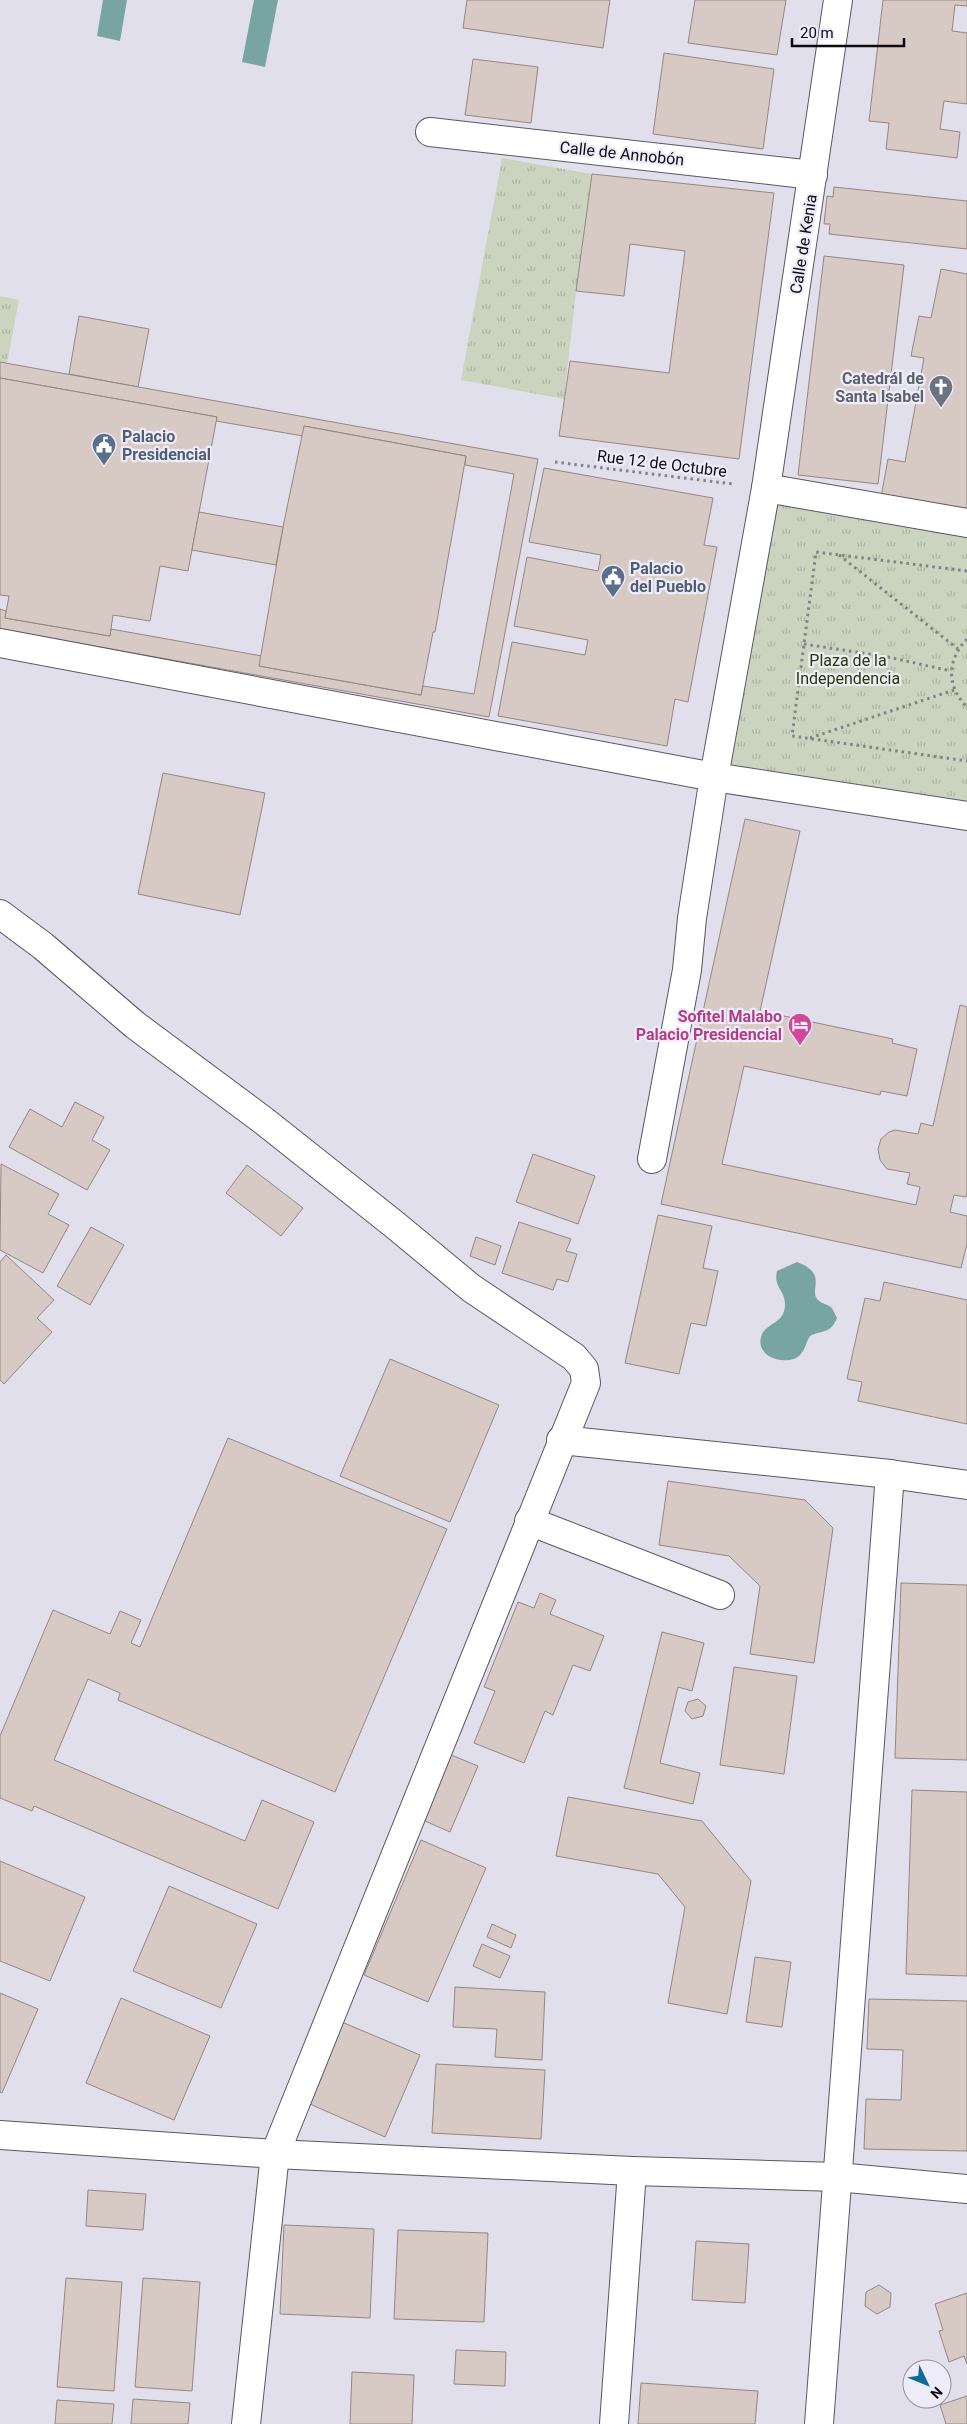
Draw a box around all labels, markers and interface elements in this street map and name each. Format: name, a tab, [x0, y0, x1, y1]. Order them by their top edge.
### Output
scale bar	[792, 15, 904, 47]
text: 20 m	[800, 24, 834, 42]
street label: Calle de Annobón	[559, 138, 685, 169]
street label: Calle de Kenia	[786, 193, 821, 295]
place label: Catedrál de Santa Isabel	[835, 369, 924, 406]
church icon: Catedrál de Santa Isabel	[928, 374, 954, 408]
place label: Palacio Presidencial	[122, 427, 211, 464]
public building icon: Palacio Presidencial	[91, 432, 117, 466]
street label: Rue 12 de Octubre	[596, 446, 728, 481]
place label: Palacio del Pueblo	[630, 559, 706, 596]
public building icon: Palacio del Pueblo	[600, 564, 626, 598]
park label: Plaza de la Independencia	[796, 651, 900, 688]
place label: Sofitel Malabo Palacio Presidencial	[636, 1007, 782, 1044]
hotel icon: Sofitel Malabo Palacio Presidencial	[787, 1012, 813, 1046]
north arrow	[902, 2359, 952, 2409]
text: N	[927, 2384, 946, 2402]

